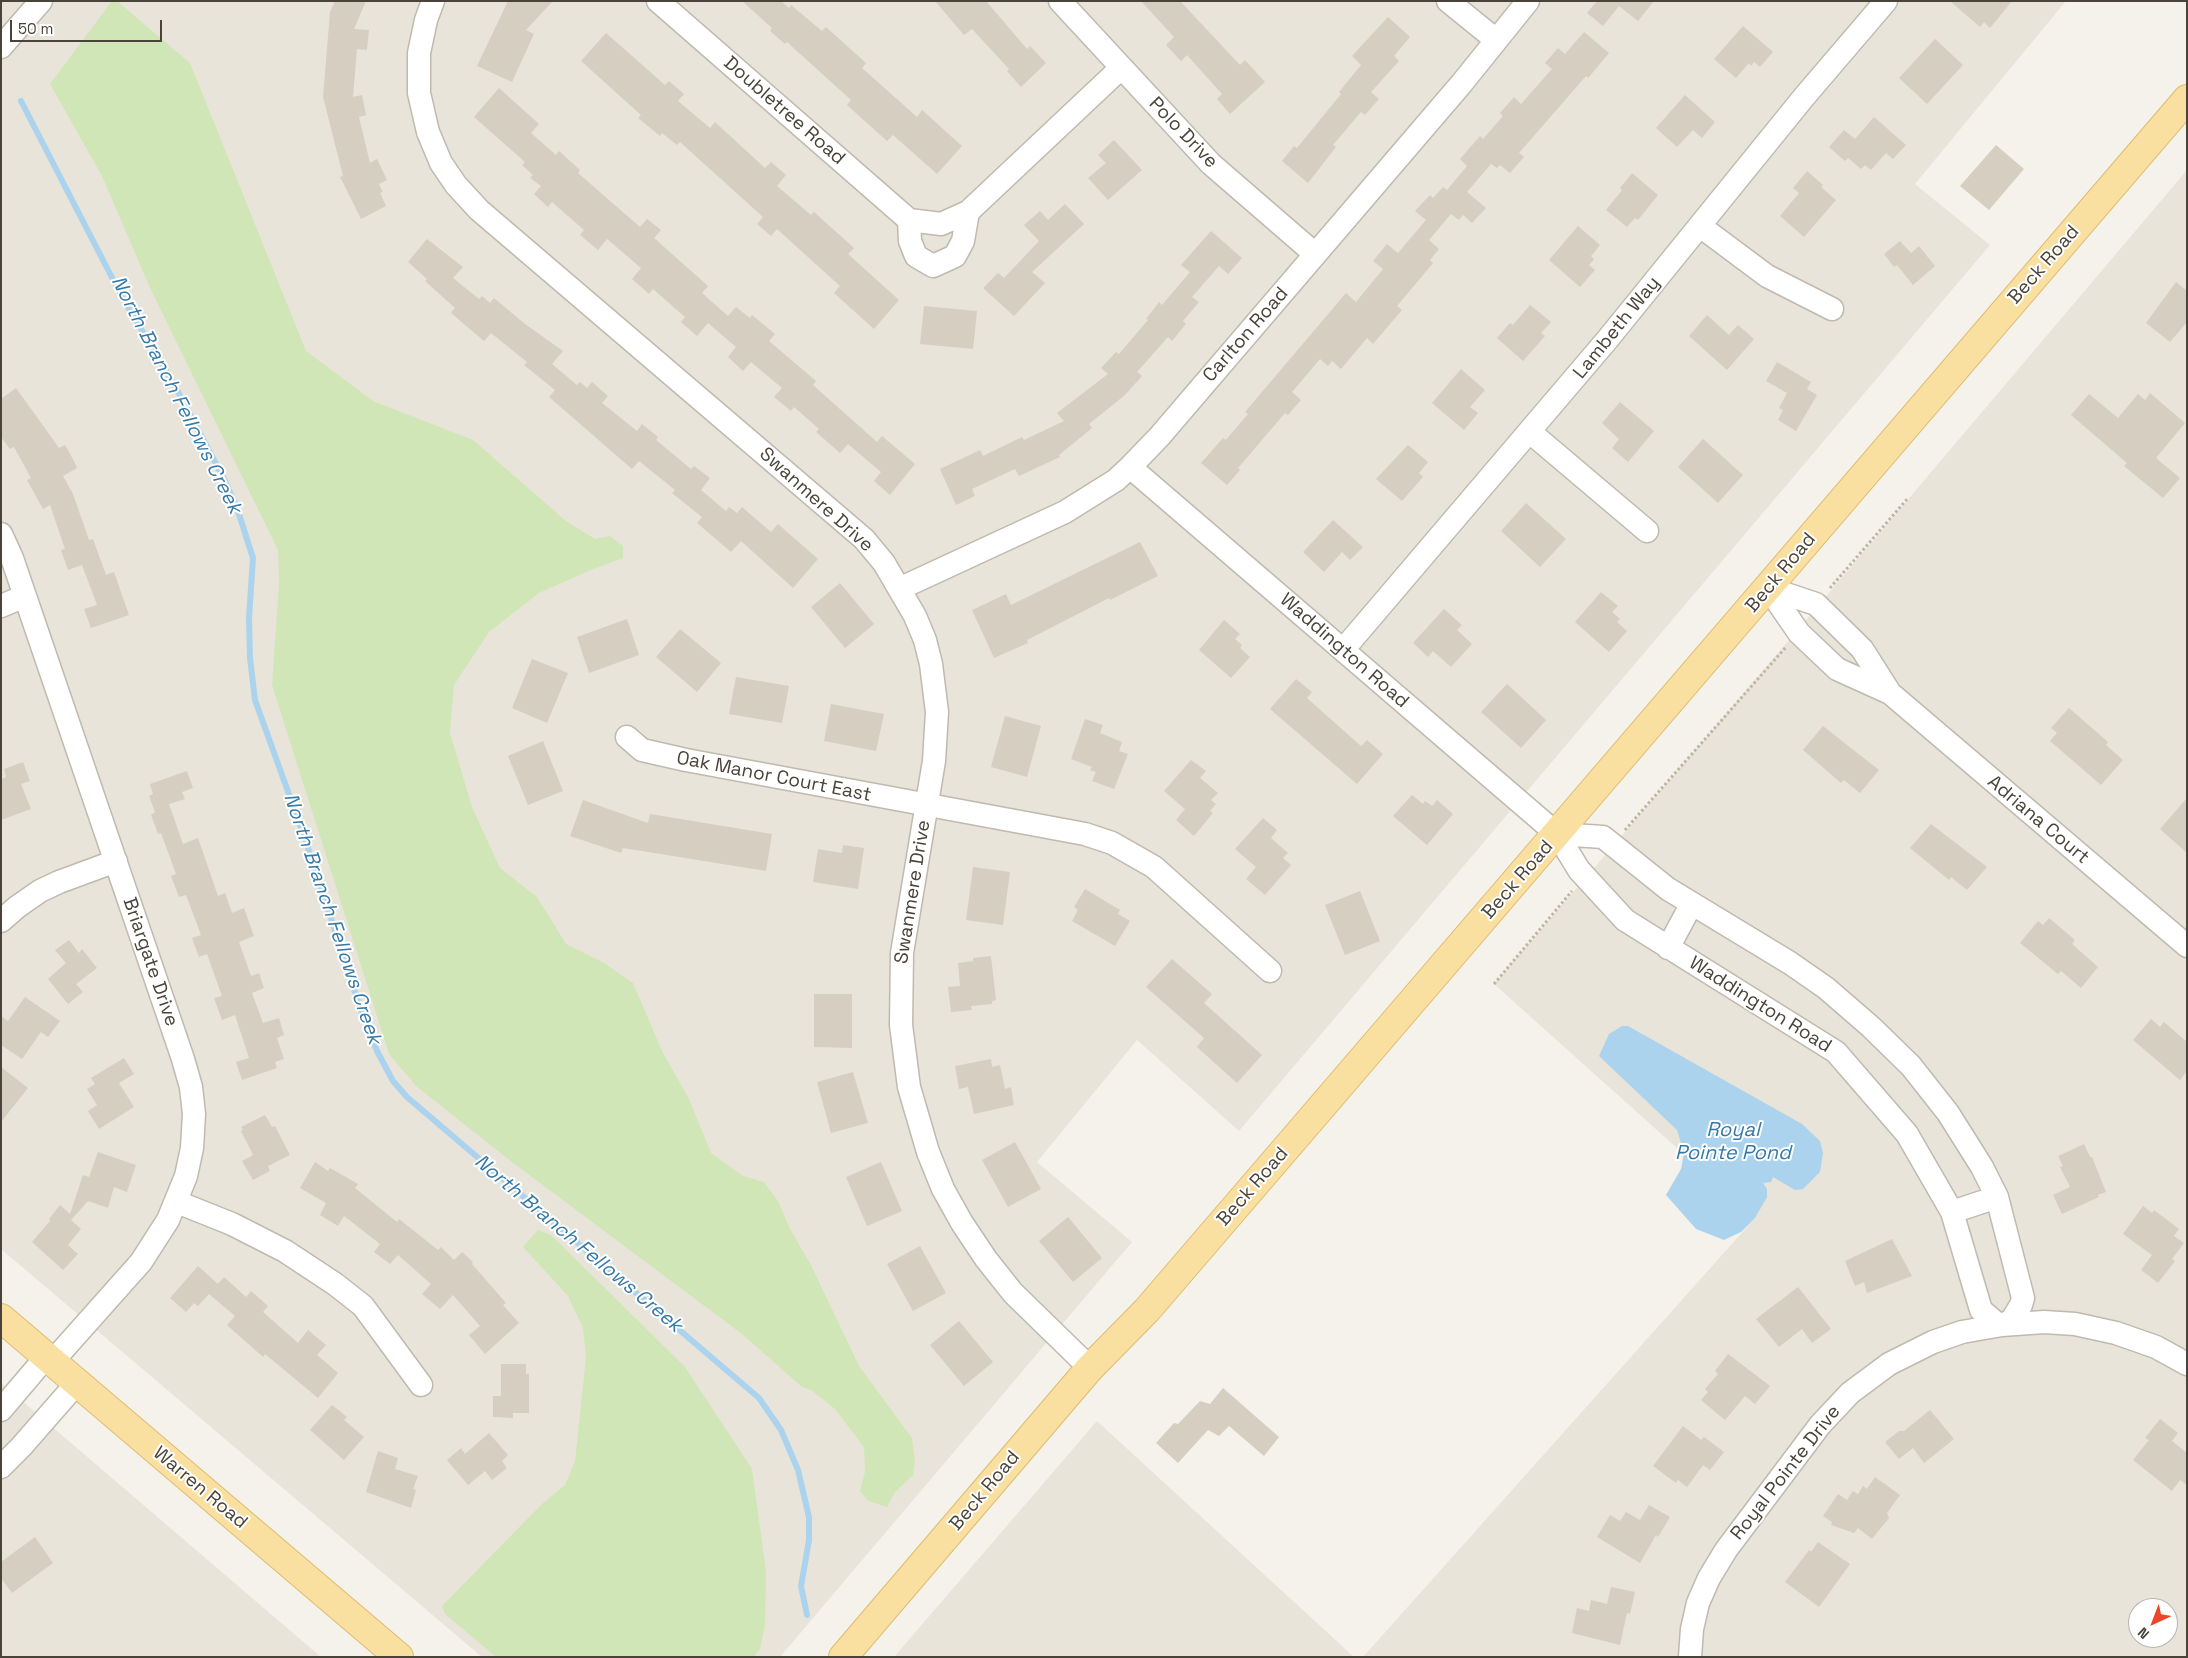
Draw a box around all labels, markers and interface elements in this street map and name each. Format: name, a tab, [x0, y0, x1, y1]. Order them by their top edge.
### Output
scale bar	[12, 10, 165, 42]
text: 50 m	[18, 19, 53, 38]
street label: Doubletree Road	[719, 52, 849, 170]
street label: Polo Drive	[1144, 93, 1222, 173]
street label: Beck Road	[2004, 221, 2084, 309]
water label: North Branch Fellows Creek	[105, 272, 247, 518]
street label: Lambeth Way	[1569, 272, 1665, 384]
street label: Carlton Road	[1199, 283, 1293, 387]
street label: Swanmere Drive	[754, 443, 878, 557]
street label: Beck Road	[1741, 529, 1821, 617]
street label: Waddington Road	[1275, 589, 1413, 713]
street label: Oak Manor Court East	[675, 747, 873, 807]
street label: Adriana Court	[1982, 771, 2094, 869]
water label: North Branch Fellows Creek	[278, 790, 386, 1048]
street label: Swanmere Drive	[890, 818, 936, 966]
street label: Beck Road	[1478, 836, 1558, 924]
street label: Briargate Drive	[117, 895, 183, 1029]
street label: Waddington Road	[1685, 952, 1835, 1058]
water label: Royal Pointe Pond	[1675, 1119, 1791, 1166]
street label: Beck Road	[1213, 1143, 1293, 1231]
water label: North Branch Fellows Creek	[469, 1150, 687, 1338]
street label: Royal Pointe Drive	[1726, 1401, 1846, 1545]
street label: Warren Road	[148, 1442, 252, 1534]
street label: Beck Road	[945, 1447, 1025, 1535]
north arrow	[2128, 1598, 2178, 1648]
text: N	[2134, 1623, 2153, 1643]

